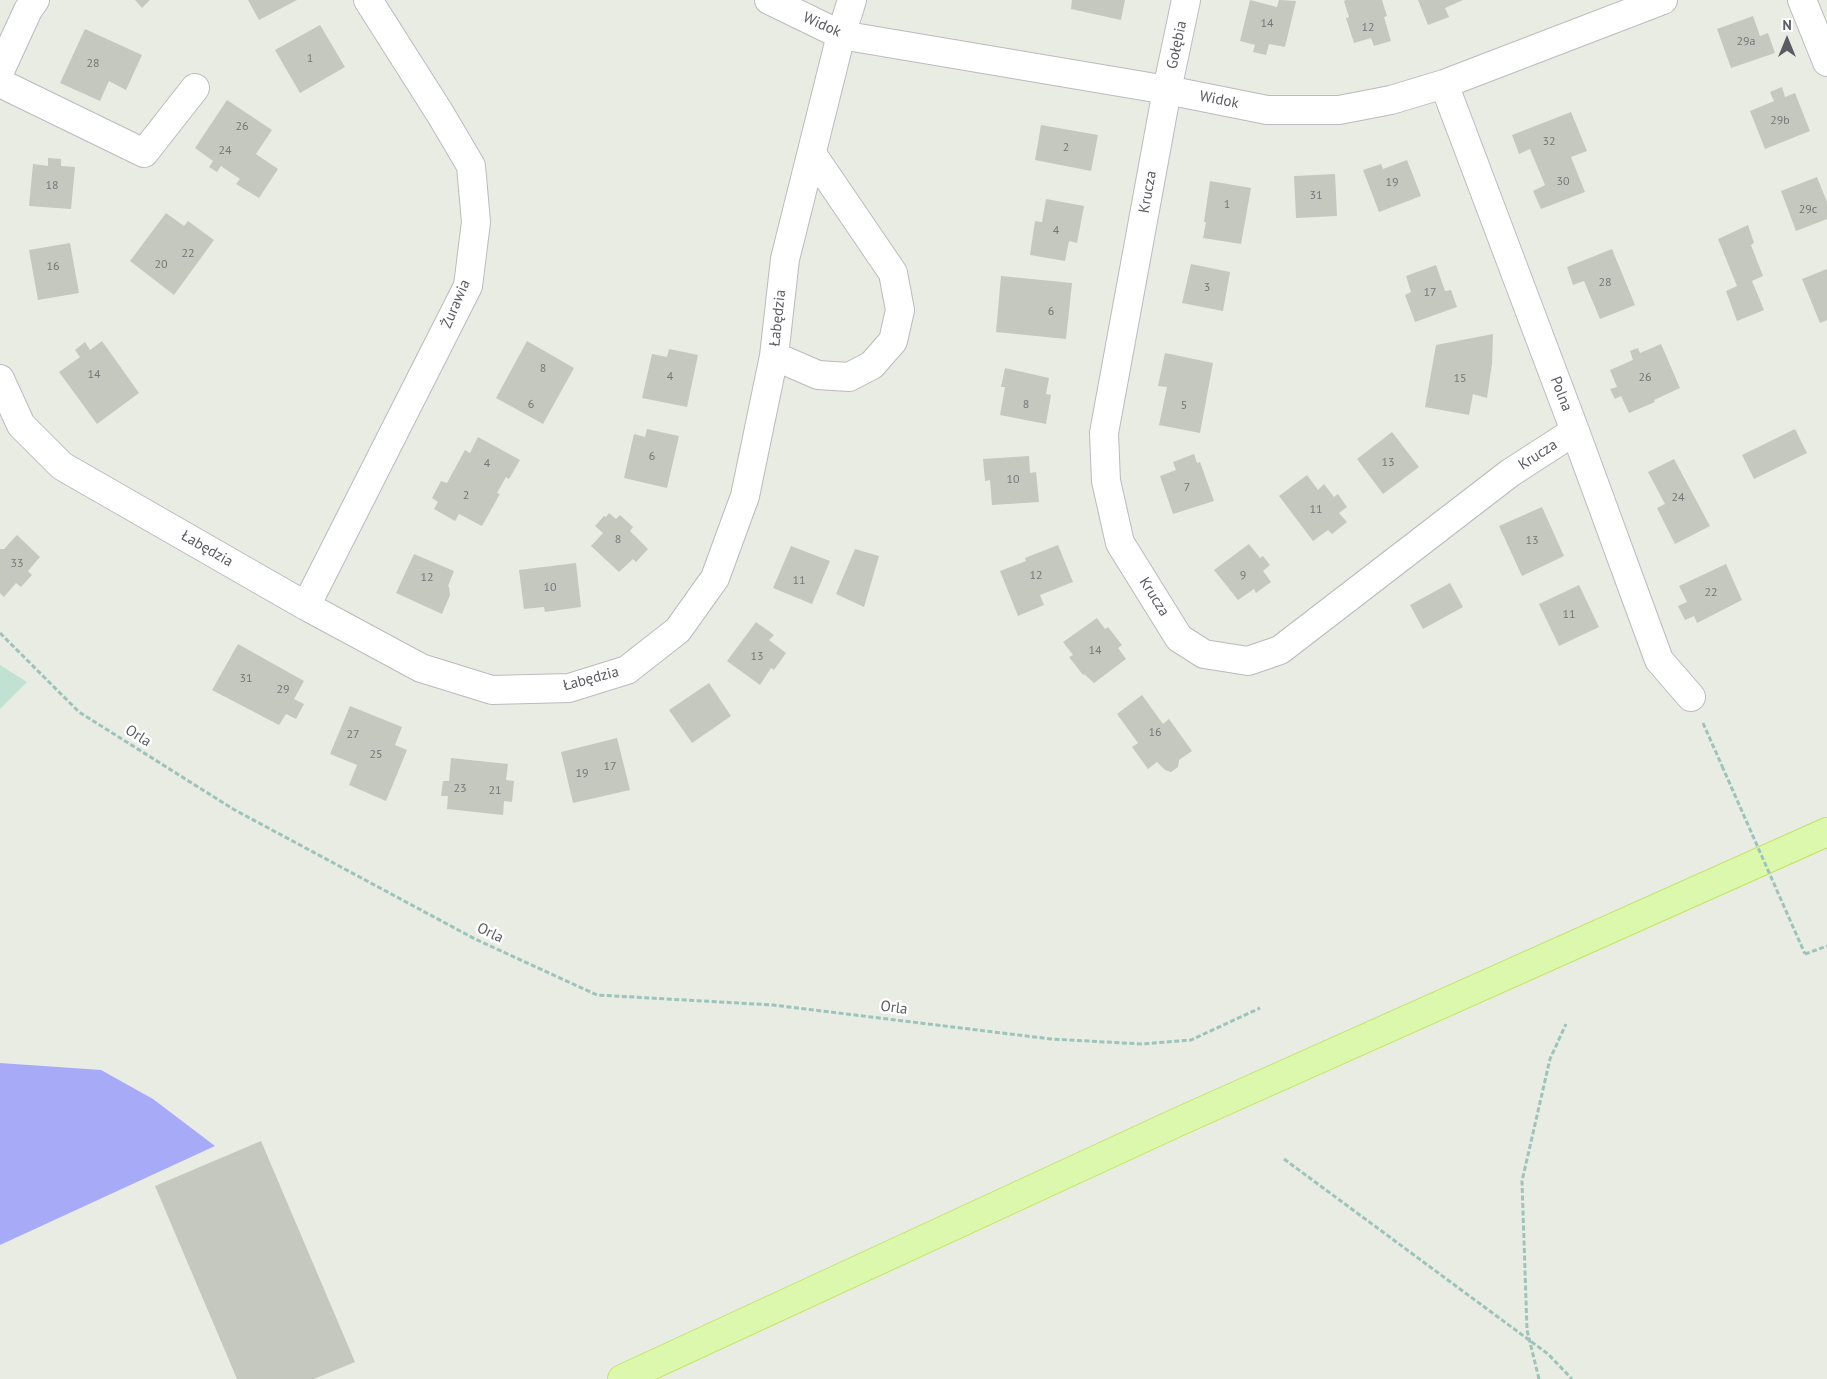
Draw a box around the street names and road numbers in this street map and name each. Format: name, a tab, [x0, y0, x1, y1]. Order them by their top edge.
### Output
street label: Widok	[800, 9, 844, 41]
street label: Gołębia	[1163, 19, 1191, 71]
street label: Widok	[1198, 87, 1240, 113]
street label: Krucza	[1135, 169, 1161, 215]
street label: Żurawia	[438, 277, 474, 331]
street label: Łabędzia	[766, 289, 790, 347]
street label: Polna	[1546, 374, 1576, 414]
street label: Krucza	[1515, 436, 1561, 474]
street label: Łabędzia	[178, 527, 236, 571]
street label: Krucza	[1135, 574, 1173, 620]
street label: Łabędzia	[561, 663, 621, 695]
street label: Orla	[122, 721, 154, 751]
street label: Orla	[474, 919, 506, 947]
street label: Orla	[879, 997, 909, 1019]

